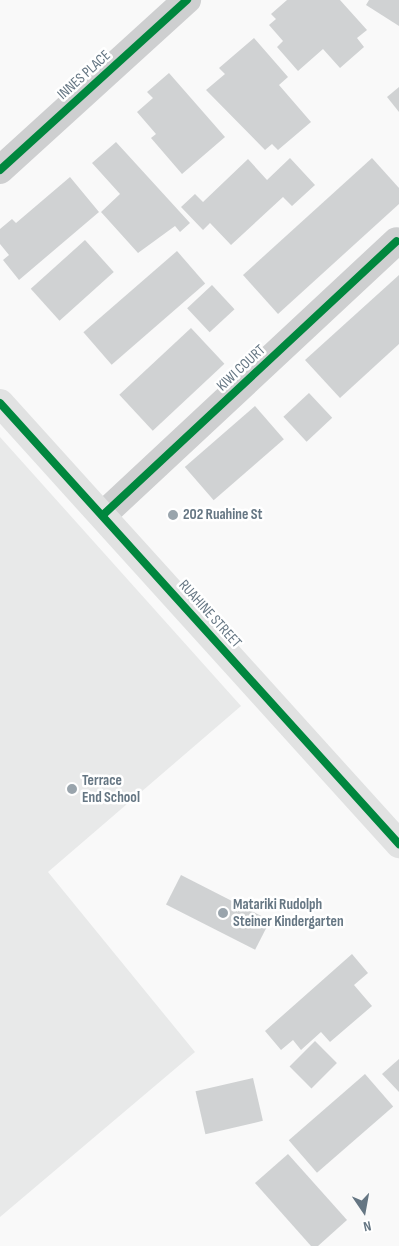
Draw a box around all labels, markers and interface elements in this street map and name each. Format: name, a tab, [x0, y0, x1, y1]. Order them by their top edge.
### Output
street label: INNES PLACE	[54, 47, 114, 103]
street label: KIWI COURT	[213, 341, 269, 395]
place label: 202 Ruahine St	[183, 506, 262, 524]
marker: 202 Ruahine St	[167, 509, 179, 521]
street label: RUAHINE STREET	[175, 576, 245, 652]
place label: Terrace End School	[82, 771, 140, 806]
marker: Terrace End School	[66, 783, 78, 795]
place label: Matariki Rudolph Steiner Kindergarten	[233, 895, 344, 930]
marker: Matariki Rudolph Steiner Kindergarten	[217, 907, 229, 919]
north arrow	[339, 1186, 389, 1236]
text: N	[362, 1217, 373, 1235]

